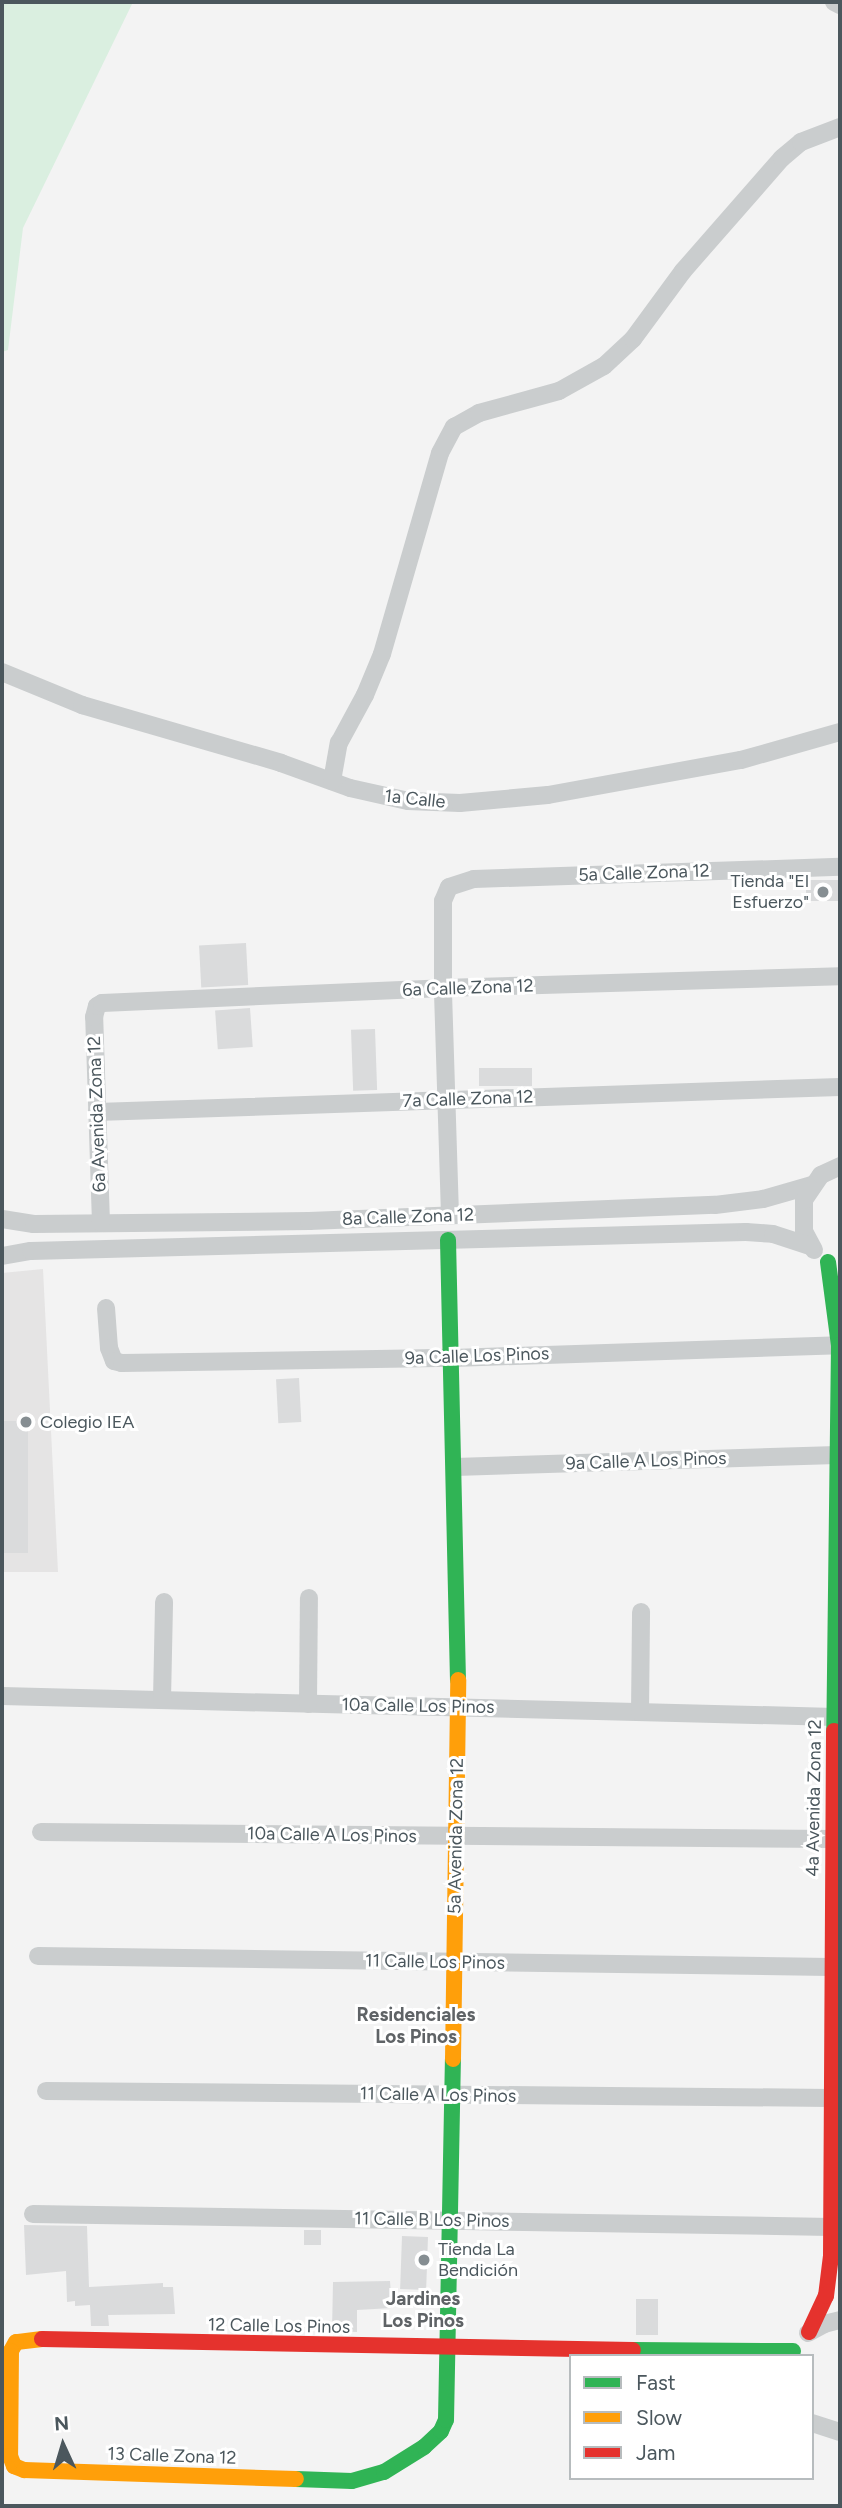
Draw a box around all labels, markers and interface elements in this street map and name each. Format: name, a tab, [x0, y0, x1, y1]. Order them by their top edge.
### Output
street label: 1a Calle	[384, 785, 446, 813]
street label: 5a Calle Zona 12	[578, 860, 710, 886]
place label: Tienda "El Esfuerzo"	[730, 871, 809, 914]
marker: Tienda "El Esfuerzo"	[815, 884, 831, 900]
street label: 6a Calle Zona 12	[402, 975, 534, 1001]
street label: 6a Avenida Zona 12	[83, 1036, 111, 1192]
street label: 7a Calle Zona 12	[402, 1086, 534, 1112]
street label: 8a Calle Zona 12	[342, 1204, 474, 1230]
street label: 9a Calle Los Pinos	[405, 1343, 549, 1369]
place label: Colegio IEA	[40, 1411, 135, 1433]
marker: Colegio IEA	[18, 1414, 34, 1430]
street label: 9a Calle A Los Pinos	[565, 1447, 727, 1475]
street label: 10a Calle Los Pinos	[341, 1694, 495, 1718]
street label: 4a Avenida Zona 12	[802, 1719, 826, 1877]
street label: 5a Avenida Zona 12	[444, 1758, 468, 1914]
street label: 10a Calle A Los Pinos	[247, 1823, 417, 1847]
street label: 11 Calle Los Pinos	[365, 1950, 505, 1974]
district label: Residenciales Los Pinos	[357, 2004, 475, 2048]
street label: 11 Calle A Los Pinos	[360, 2083, 516, 2107]
street label: 11 Calle B Los Pinos	[354, 2208, 510, 2232]
place label: Tienda La Bendición	[438, 2239, 518, 2282]
marker: Tienda La Bendición	[416, 2252, 432, 2268]
district label: Jardines Los Pinos	[382, 2288, 464, 2332]
street label: 12 Calle Los Pinos	[208, 2314, 350, 2338]
legend	[569, 2354, 814, 2480]
text: Fast	[636, 2370, 676, 2395]
text: Slow	[636, 2405, 682, 2430]
north arrow	[28, 2410, 98, 2480]
text: N	[53, 2412, 70, 2436]
text: Jam	[636, 2440, 675, 2465]
street label: 13 Calle Zona 12	[107, 2443, 237, 2469]

